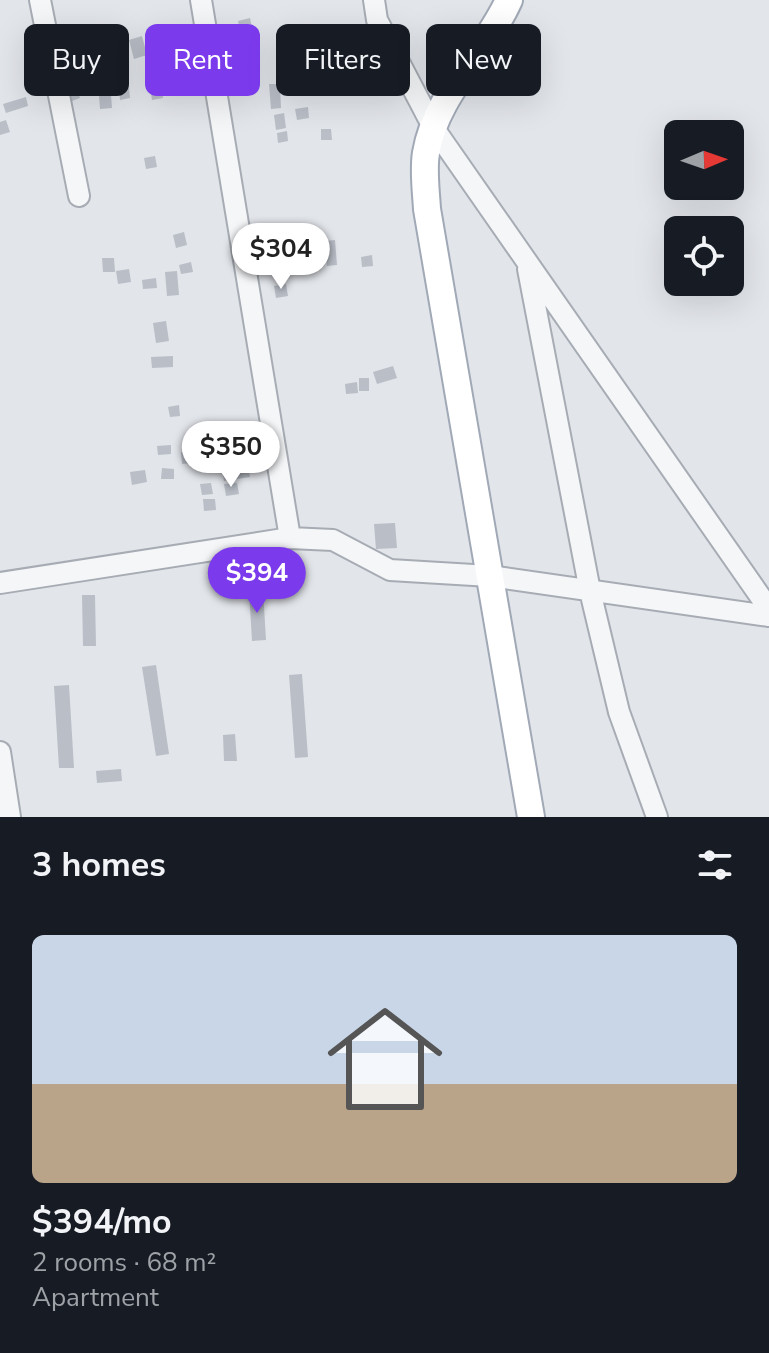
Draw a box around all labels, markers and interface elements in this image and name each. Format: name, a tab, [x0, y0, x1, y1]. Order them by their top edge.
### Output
chip: Buy	[24, 24, 129, 96]
chip: Rent	[145, 24, 260, 96]
chip: Filters	[276, 24, 410, 96]
chip: New	[426, 24, 541, 96]
north arrow	[664, 120, 744, 200]
map controls	[664, 120, 744, 296]
button: locate	[664, 216, 744, 296]
pin: $304	[234, 223, 328, 291]
text: $304	[250, 231, 312, 266]
pin: $350	[184, 421, 278, 489]
text: $350	[200, 429, 262, 464]
pin: $394	[210, 547, 304, 615]
text: $394	[226, 555, 288, 590]
text: 3 homes	[32, 842, 166, 888]
icon: filters	[693, 843, 737, 887]
icon: home	[313, 987, 457, 1131]
text: $394/mo	[32, 1199, 172, 1245]
text: 2 rooms · 68 m²	[32, 1245, 216, 1280]
text: Apartment	[32, 1280, 159, 1315]

